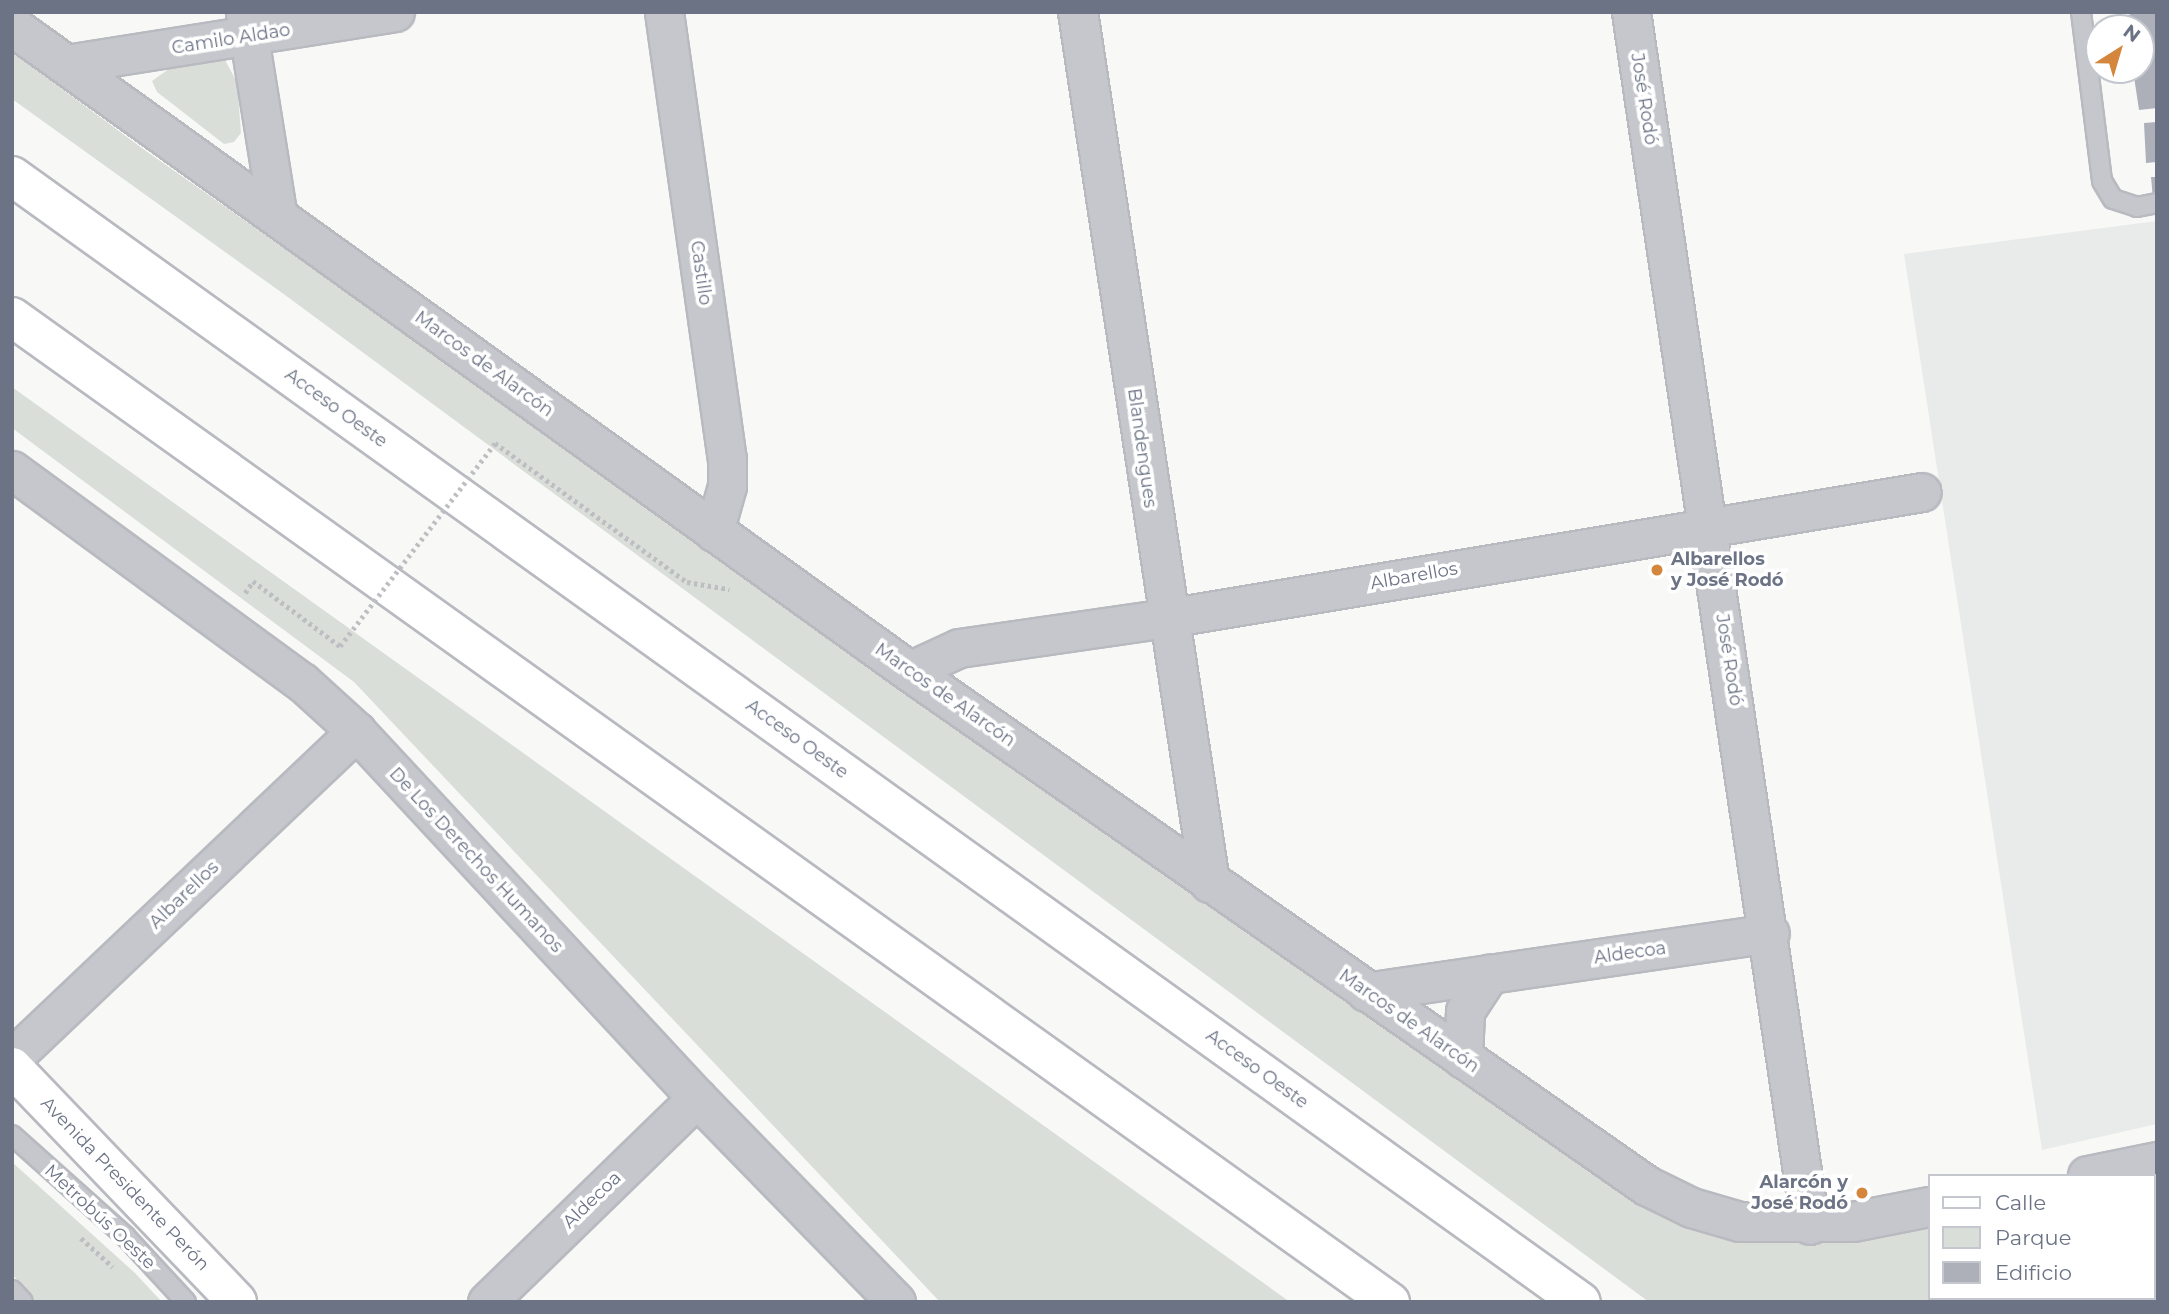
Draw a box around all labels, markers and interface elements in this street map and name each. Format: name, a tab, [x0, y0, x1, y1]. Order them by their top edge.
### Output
north arrow	[2085, 14, 2155, 84]
street label: Camilo Aldao	[170, 19, 292, 59]
text: N	[2119, 20, 2145, 47]
street label: José Rodó	[1626, 52, 1662, 146]
street label: Castillo	[686, 239, 716, 307]
street label: Marcos de Alarcón	[410, 306, 558, 422]
street label: Acceso Oeste	[281, 364, 391, 452]
street label: Blandengues	[1123, 387, 1161, 509]
place label: Albarellos y José Rodó	[1671, 549, 1784, 592]
street label: Albarellos	[1369, 558, 1459, 594]
marker: Albarellos y José Rodó	[1649, 562, 1665, 578]
street label: José Rodó	[1711, 613, 1747, 707]
street label: Marcos de Alarcón	[871, 639, 1019, 751]
street label: Acceso Oeste	[742, 695, 852, 783]
street label: De Los Derechos Humanos	[385, 763, 567, 957]
street label: Albarellos	[145, 857, 223, 933]
street label: Aldecoa	[1593, 937, 1667, 969]
street label: Marcos de Alarcón	[1335, 965, 1483, 1077]
street label: Acceso Oeste	[1202, 1025, 1312, 1113]
street label: Avenida Presidente Perón	[36, 1093, 214, 1275]
street label: Metrobús Oeste	[40, 1160, 160, 1274]
street label: Aldecoa	[558, 1167, 626, 1233]
place label: Alarcón y José Rodó	[1751, 1172, 1848, 1214]
legend	[1927, 1174, 2155, 1300]
marker: Alarcón y José Rodó	[1854, 1185, 1870, 1201]
text: Calle	[1995, 1190, 2046, 1215]
text: Parque	[1995, 1225, 2071, 1250]
text: Edificio	[1995, 1260, 2072, 1285]

